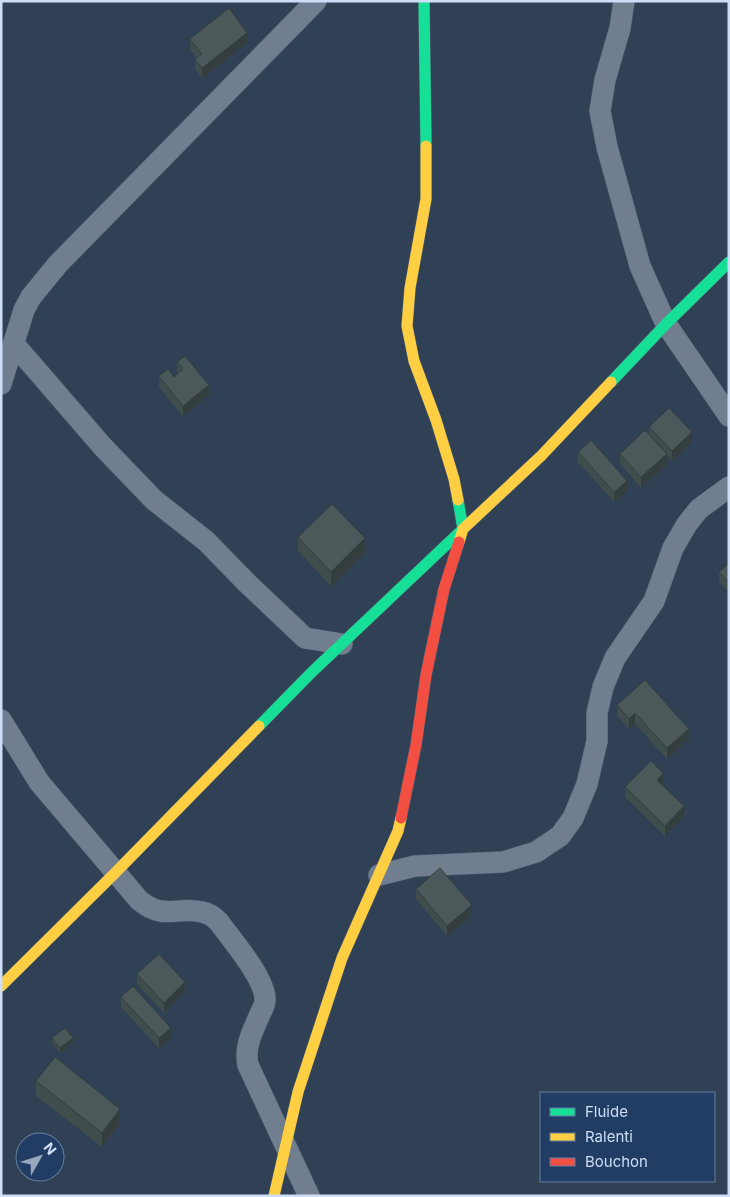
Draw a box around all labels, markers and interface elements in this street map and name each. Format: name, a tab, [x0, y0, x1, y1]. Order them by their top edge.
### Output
legend	[540, 1092, 715, 1182]
text: Fluide	[585, 1102, 628, 1121]
text: Ralenti	[585, 1127, 633, 1146]
north arrow	[15, 1132, 65, 1182]
text: N	[41, 1139, 60, 1158]
text: Bouchon	[585, 1152, 648, 1171]

